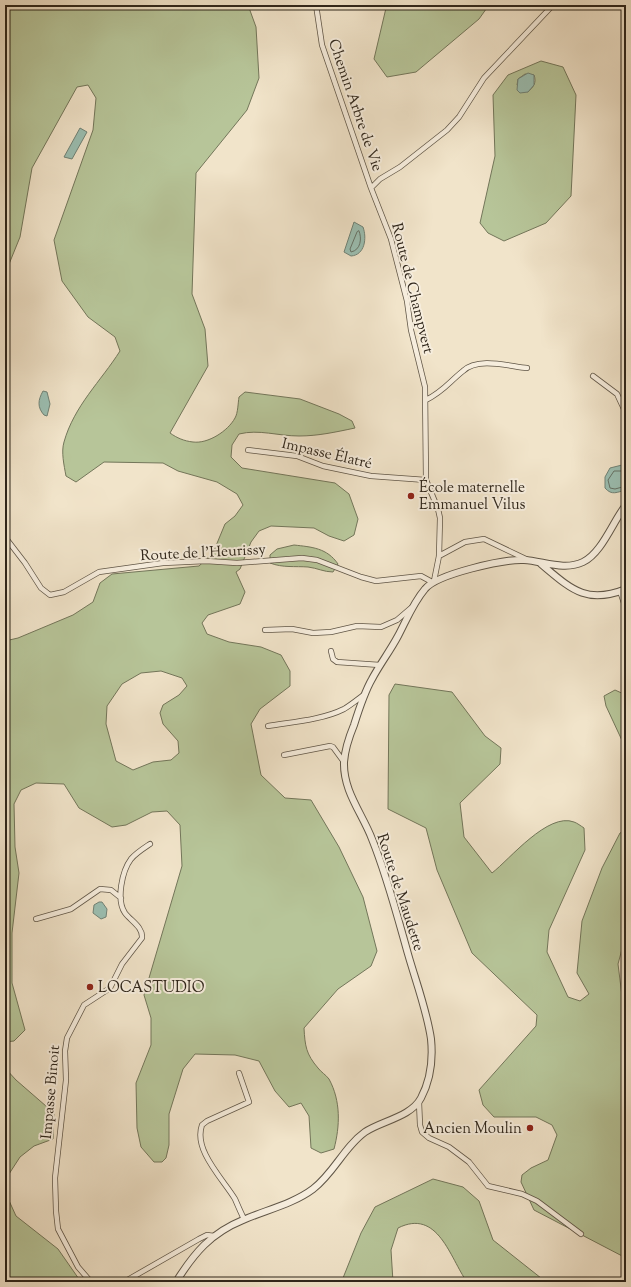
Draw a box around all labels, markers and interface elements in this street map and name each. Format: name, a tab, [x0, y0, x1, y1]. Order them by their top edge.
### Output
street label: Chemin Arbre de Vie	[322, 36, 387, 175]
street label: Route de Champvert	[385, 221, 438, 356]
street label: Impasse Élatré	[279, 433, 374, 475]
place label: École maternelle Emmanuel Vilus	[419, 477, 526, 516]
marker: École maternelle Emmanuel Vilus	[406, 491, 416, 501]
street label: Route de l'Heurissy	[140, 540, 267, 567]
street label: Route de Maudette	[371, 831, 429, 954]
place label: LOCASTUDIO	[98, 978, 205, 999]
marker: LOCASTUDIO	[85, 982, 95, 992]
street label: Impasse Binoit	[37, 1044, 66, 1140]
place label: Ancien Moulin	[423, 1119, 522, 1140]
marker: Ancien Moulin	[525, 1123, 535, 1133]

